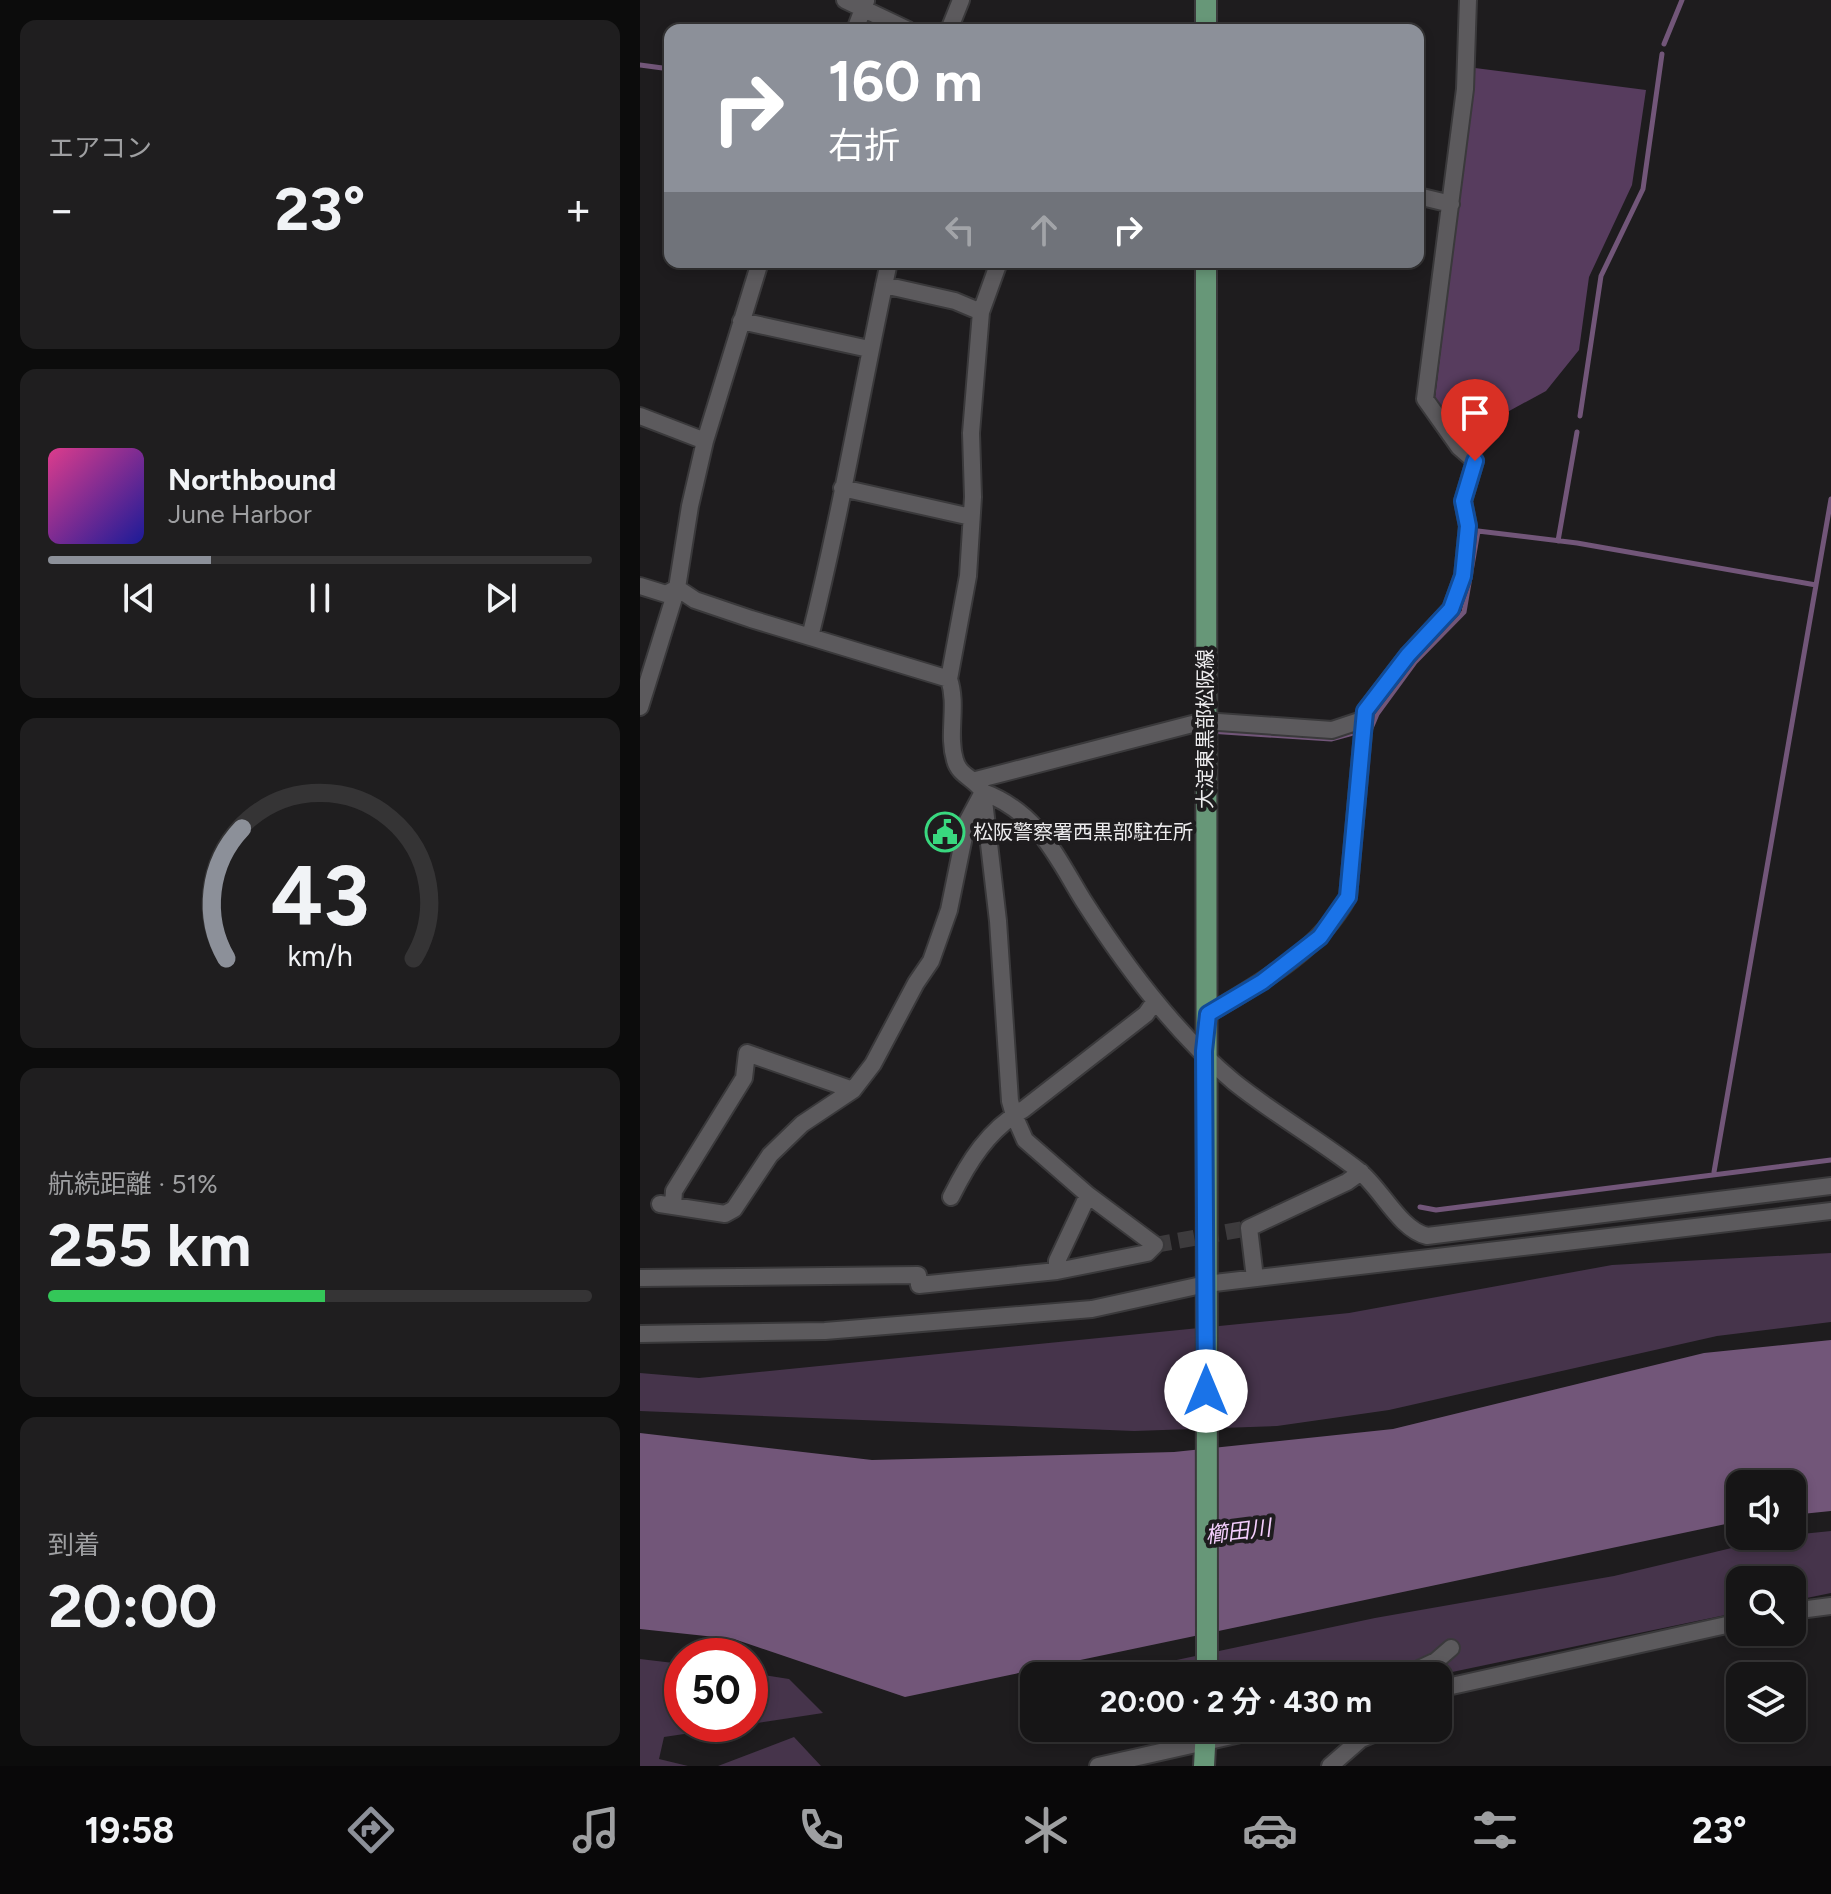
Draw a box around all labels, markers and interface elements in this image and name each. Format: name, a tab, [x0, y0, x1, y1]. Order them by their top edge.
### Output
text: 160 m	[828, 48, 983, 115]
icon: right	[696, 56, 800, 160]
text: 右折	[828, 124, 900, 167]
text: エアコン	[48, 132, 152, 164]
text: 23°	[275, 173, 365, 245]
text: −	[48, 183, 75, 236]
text: +	[565, 183, 592, 236]
icon: left	[938, 208, 982, 252]
icon: ahead	[1022, 208, 1066, 252]
icon: right	[1106, 208, 1150, 252]
pin	[1441, 379, 1509, 461]
icon: arrive	[1453, 391, 1497, 435]
text: Northbound	[168, 461, 336, 498]
text: June Harbor	[168, 498, 312, 530]
icon: previous	[117, 576, 161, 620]
icon: pause	[298, 576, 342, 620]
icon: next	[479, 576, 523, 620]
street label: 大淀東黒部松阪線	[1193, 649, 1217, 809]
public building icon: 松阪警察署西黒部駐在所	[924, 811, 966, 853]
place label: 松阪警察署西黒部駐在所	[973, 820, 1193, 844]
text: 43	[271, 846, 369, 946]
text: km/h	[287, 939, 353, 973]
text: 航続距離 · 51%	[48, 1168, 218, 1200]
text: 255 km	[48, 1209, 251, 1281]
position arrow	[1164, 1349, 1248, 1433]
map controls	[1726, 1470, 1806, 1742]
button: sound	[1726, 1470, 1806, 1550]
water label: 櫛田川	[1204, 1514, 1274, 1549]
text: 到着	[48, 1529, 100, 1561]
button: search	[1726, 1566, 1806, 1646]
text: 20:00	[48, 1570, 217, 1642]
speed limit sign: 50	[664, 1638, 768, 1742]
button: layers	[1726, 1662, 1806, 1742]
text: 20:00 · 2 分 · 430 m	[1100, 1683, 1372, 1720]
icon: directions	[343, 1802, 399, 1858]
icon: music	[568, 1802, 624, 1858]
icon: phone	[793, 1802, 849, 1858]
icon: climate	[1018, 1802, 1074, 1858]
icon: car	[1242, 1802, 1298, 1858]
icon: filters	[1467, 1802, 1523, 1858]
text: 19:58	[84, 1809, 174, 1852]
text: 23°	[1692, 1809, 1747, 1852]

